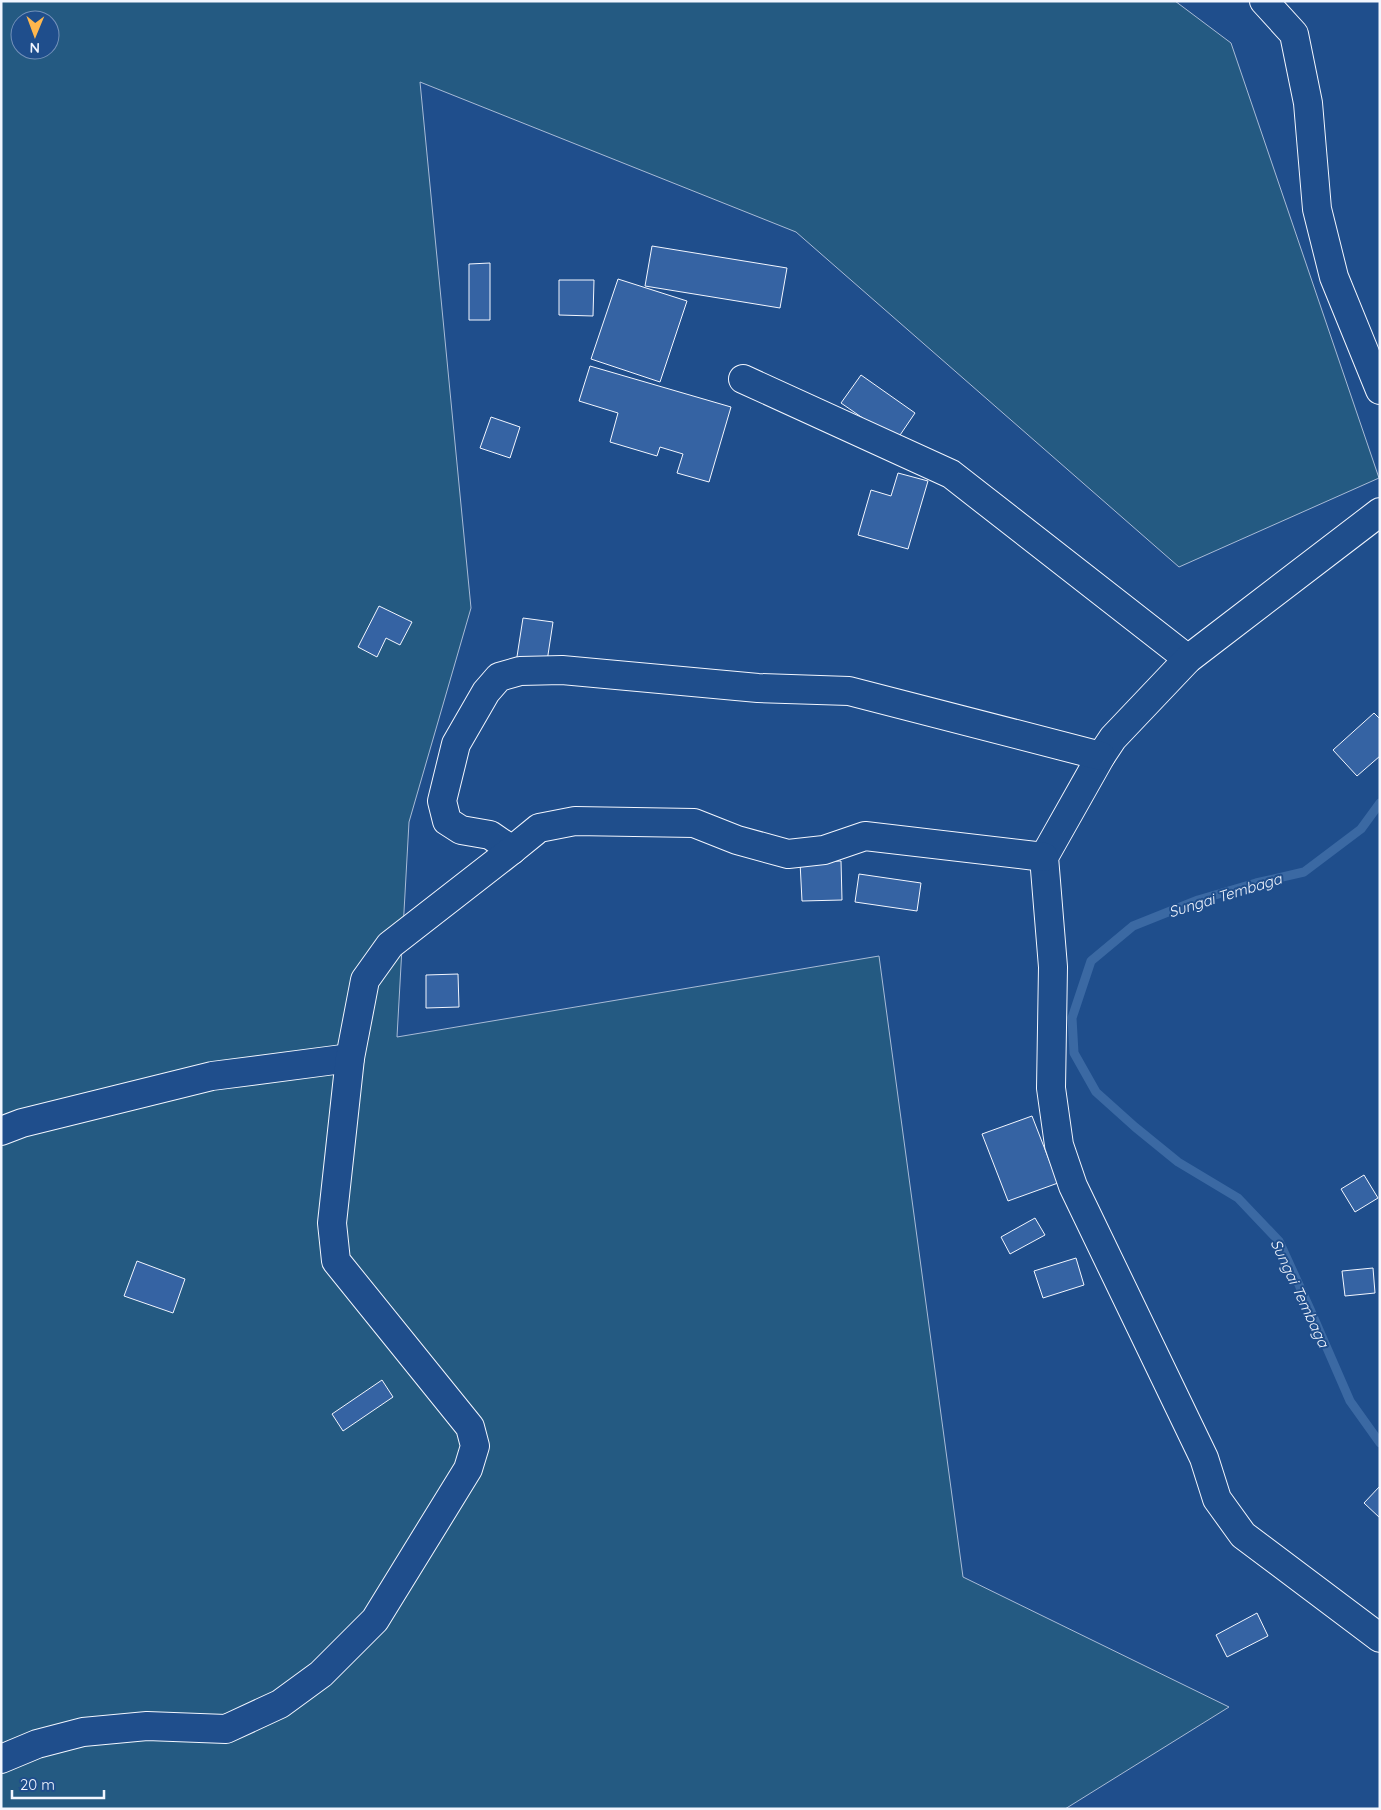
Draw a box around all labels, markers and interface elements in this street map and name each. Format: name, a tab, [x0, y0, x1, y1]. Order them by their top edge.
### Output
north arrow	[10, 10, 60, 60]
text: N	[29, 39, 40, 57]
water label: Sungai Tembaga	[1166, 869, 1285, 921]
water label: Sungai Tembaga	[1267, 1236, 1334, 1351]
scale bar	[12, 1768, 105, 1800]
text: 20 m	[20, 1775, 55, 1794]

